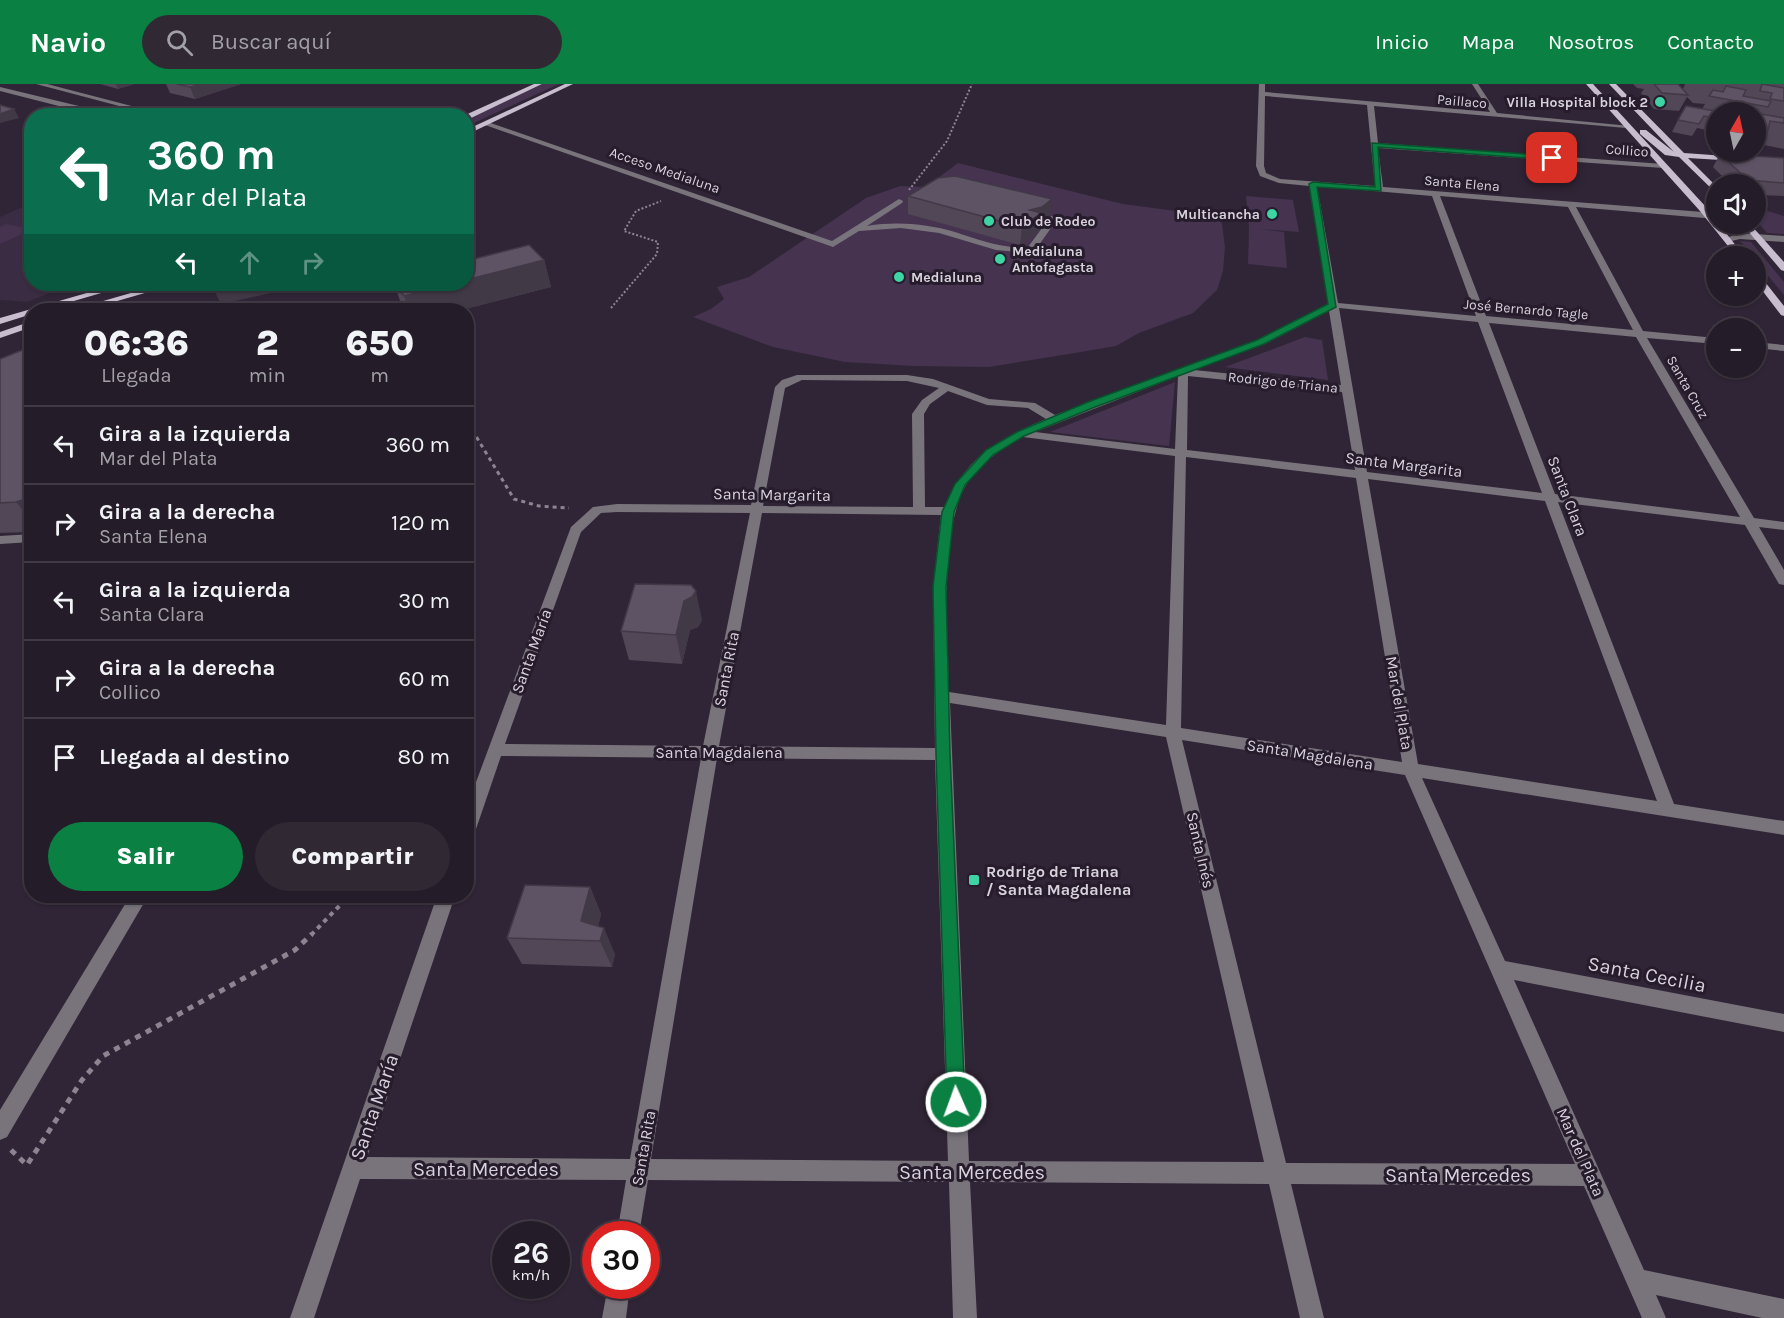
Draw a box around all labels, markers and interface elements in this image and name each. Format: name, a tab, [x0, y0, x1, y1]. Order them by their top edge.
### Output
search box	[142, 15, 562, 69]
text: Navio	[30, 26, 106, 59]
icon: search	[163, 26, 196, 59]
text: Buscar aquí	[211, 29, 331, 55]
text: Inicio	[1375, 30, 1429, 54]
text: Mapa	[1462, 30, 1515, 54]
text: Nosotros	[1548, 30, 1634, 54]
text: Contacto	[1667, 30, 1754, 54]
street label: Paillaco	[1436, 91, 1488, 112]
place label: Villa Hospital block 2	[1506, 94, 1648, 111]
marker: Villa Hospital block 2	[1653, 95, 1667, 109]
north arrow	[1706, 102, 1766, 162]
map controls	[1706, 102, 1766, 378]
text: 360 m	[147, 130, 276, 180]
icon: left	[48, 132, 126, 210]
pin	[1526, 132, 1577, 183]
icon: arrive	[1535, 141, 1568, 174]
street label: Collico	[1605, 141, 1649, 160]
street label: Acceso Medialuna	[607, 144, 722, 197]
street label: Santa Elena	[1423, 172, 1501, 195]
button: sound	[1706, 174, 1766, 234]
text: Mar del Plata	[147, 181, 307, 213]
place label: Multicancha	[1176, 206, 1260, 223]
marker: Multicancha	[1265, 207, 1279, 221]
place label: Club de Rodeo	[1001, 213, 1096, 230]
marker: Club de Rodeo	[982, 214, 996, 228]
place label: Medialuna Antofagasta	[1012, 243, 1094, 276]
icon: left	[170, 246, 203, 279]
icon: ahead	[233, 246, 266, 279]
icon: right	[296, 246, 329, 279]
button: +	[1706, 246, 1766, 306]
marker: Medialuna Antofagasta	[993, 252, 1007, 266]
place label: Medialuna	[911, 269, 982, 286]
marker: Medialuna	[892, 270, 906, 284]
street label: José Bernardo Tagle	[1463, 296, 1589, 323]
button: −	[1706, 318, 1766, 378]
text: 06:36	[84, 322, 189, 364]
text: 2	[256, 322, 279, 364]
text: 650	[345, 322, 414, 364]
street label: Santa Cruz	[1663, 353, 1712, 422]
text: Llegada	[101, 364, 172, 387]
text: min	[249, 364, 286, 387]
text: m	[370, 364, 389, 387]
street label: Rodrigo de Triana	[1227, 368, 1339, 397]
text: Gira a la izquierda	[99, 421, 291, 447]
icon: left	[48, 429, 81, 462]
text: 360 m	[386, 432, 450, 458]
text: Mar del Plata	[99, 447, 218, 470]
street label: Santa Margarita	[1344, 448, 1464, 481]
street label: Santa Clara	[1544, 453, 1592, 539]
street label: Santa Margarita	[713, 484, 831, 505]
text: Gira a la derecha	[99, 499, 275, 525]
icon: right	[48, 507, 81, 540]
text: 120 m	[391, 510, 450, 536]
text: Santa Elena	[99, 525, 208, 548]
text: Gira a la izquierda	[99, 577, 291, 603]
icon: left	[48, 585, 81, 618]
text: 30 m	[398, 588, 450, 614]
text: Santa Clara	[99, 603, 205, 626]
street label: Santa María	[507, 606, 556, 696]
street label: Santa Rita	[710, 630, 743, 708]
text: Gira a la derecha	[99, 655, 275, 681]
street label: Mar del Plata	[1382, 655, 1417, 751]
icon: right	[48, 663, 81, 696]
text: 60 m	[399, 666, 450, 692]
text: Collico	[99, 681, 161, 704]
street label: Santa Magdalena	[1245, 735, 1374, 774]
icon: arrive	[48, 741, 81, 774]
street label: Santa Magdalena	[655, 743, 783, 762]
text: Llegada al destino	[99, 744, 290, 770]
text: 80 m	[398, 744, 450, 770]
street label: Santa Inés	[1183, 810, 1218, 890]
button: Salir	[48, 822, 243, 891]
button: Compartir	[255, 822, 450, 891]
place label: Rodrigo de Triana / Santa Magdalena	[986, 862, 1131, 899]
marker: Rodrigo de Triana / Santa Magdalena	[967, 873, 981, 887]
street label: Santa Cecilia	[1586, 952, 1708, 997]
street label: Santa María	[346, 1051, 403, 1163]
position arrow	[924, 1070, 988, 1134]
street label: Mar del Plata	[1553, 1105, 1609, 1199]
street label: Santa Rita	[628, 1109, 659, 1187]
street label: Santa Mercedes	[413, 1158, 559, 1181]
street label: Santa Mercedes	[899, 1161, 1045, 1184]
street label: Santa Mercedes	[1385, 1164, 1531, 1187]
speed limit sign: 30	[582, 1221, 660, 1299]
text: 26	[513, 1235, 549, 1271]
text: km/h	[512, 1266, 550, 1284]

